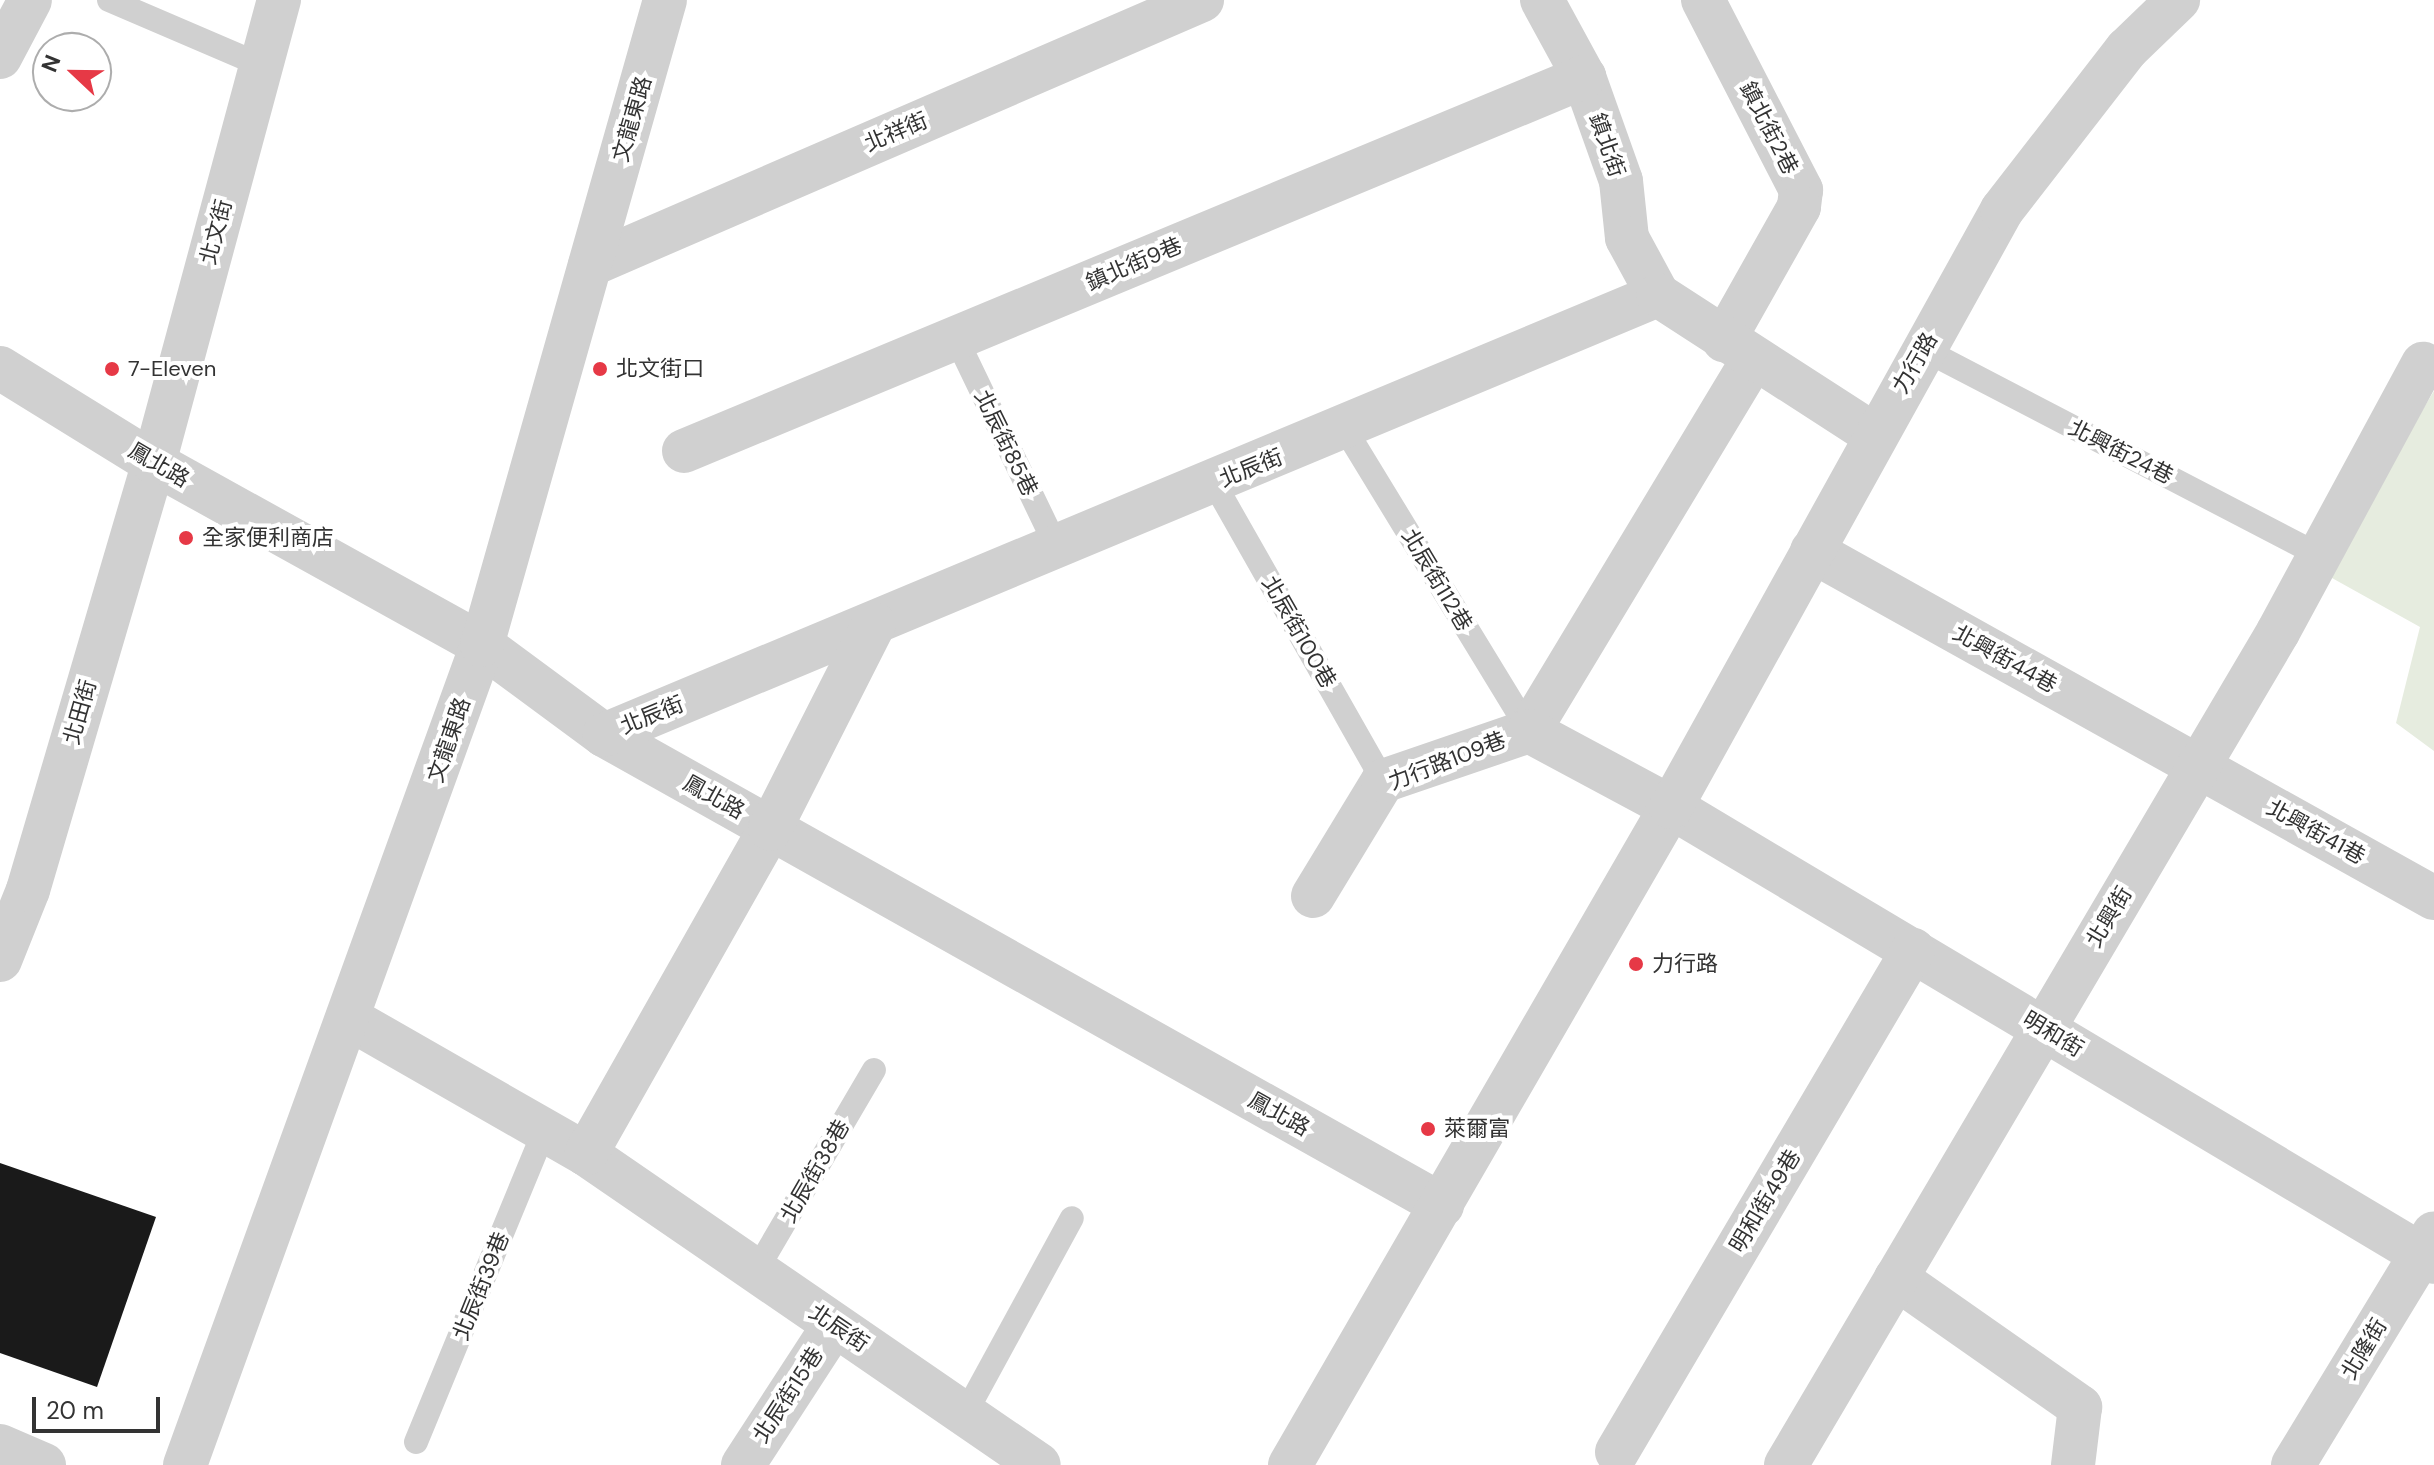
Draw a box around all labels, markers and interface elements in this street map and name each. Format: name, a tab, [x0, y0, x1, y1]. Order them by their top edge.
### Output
north arrow	[32, 32, 112, 112]
text: N	[35, 51, 68, 76]
street label: 文龍東路	[607, 73, 657, 165]
street label: 鎮北街2巷	[1734, 77, 1804, 179]
street label: 北祥街	[860, 107, 932, 157]
street label: 鎮北街	[1584, 110, 1630, 180]
street label: 北文街	[195, 197, 237, 267]
street label: 鎮北街9巷	[1082, 232, 1186, 296]
street label: 力行路	[1887, 328, 1943, 398]
place label: 7-Eleven	[128, 356, 216, 382]
place label: 北文街口	[616, 356, 704, 382]
marker: 7-Eleven	[103, 360, 121, 378]
marker: 北文街口	[591, 360, 609, 378]
street label: 北辰街85巷	[969, 386, 1043, 500]
street label: 北興街24巷	[2064, 414, 2178, 490]
street label: 鳳北路	[124, 437, 194, 493]
street label: 北辰街	[1215, 443, 1287, 493]
street label: 北辰街112巷	[1396, 524, 1478, 636]
place label: 全家便利商店	[202, 525, 334, 551]
marker: 全家便利商店	[177, 529, 195, 547]
street label: 北辰街100巷	[1256, 571, 1342, 693]
street label: 北興街44巷	[1948, 620, 2062, 698]
street label: 北田街	[58, 677, 102, 747]
street label: 北辰街	[616, 690, 688, 740]
street label: 文龍東路	[422, 694, 476, 786]
street label: 力行路109巷	[1385, 727, 1509, 795]
street label: 鳳北路	[679, 769, 749, 825]
street label: 北興街41巷	[2262, 794, 2370, 870]
street label: 北興街	[2081, 882, 2137, 952]
place label: 力行路	[1652, 951, 1718, 977]
marker: 力行路	[1627, 955, 1645, 973]
street label: 明和街	[2018, 1006, 2088, 1062]
street label: 鳳北路	[1244, 1086, 1314, 1142]
street label: 北辰街38巷	[775, 1115, 855, 1227]
place label: 萊爾富	[1444, 1116, 1510, 1142]
marker: 萊爾富	[1419, 1120, 1437, 1138]
street label: 明和街49巷	[1724, 1145, 1806, 1257]
street label: 北辰街39巷	[447, 1228, 515, 1344]
street label: 北辰街	[804, 1299, 874, 1357]
street label: 北隆街	[2336, 1314, 2392, 1384]
street label: 北辰街15巷	[747, 1342, 829, 1448]
scale bar	[36, 1381, 164, 1431]
text: 20 m	[46, 1395, 104, 1426]

